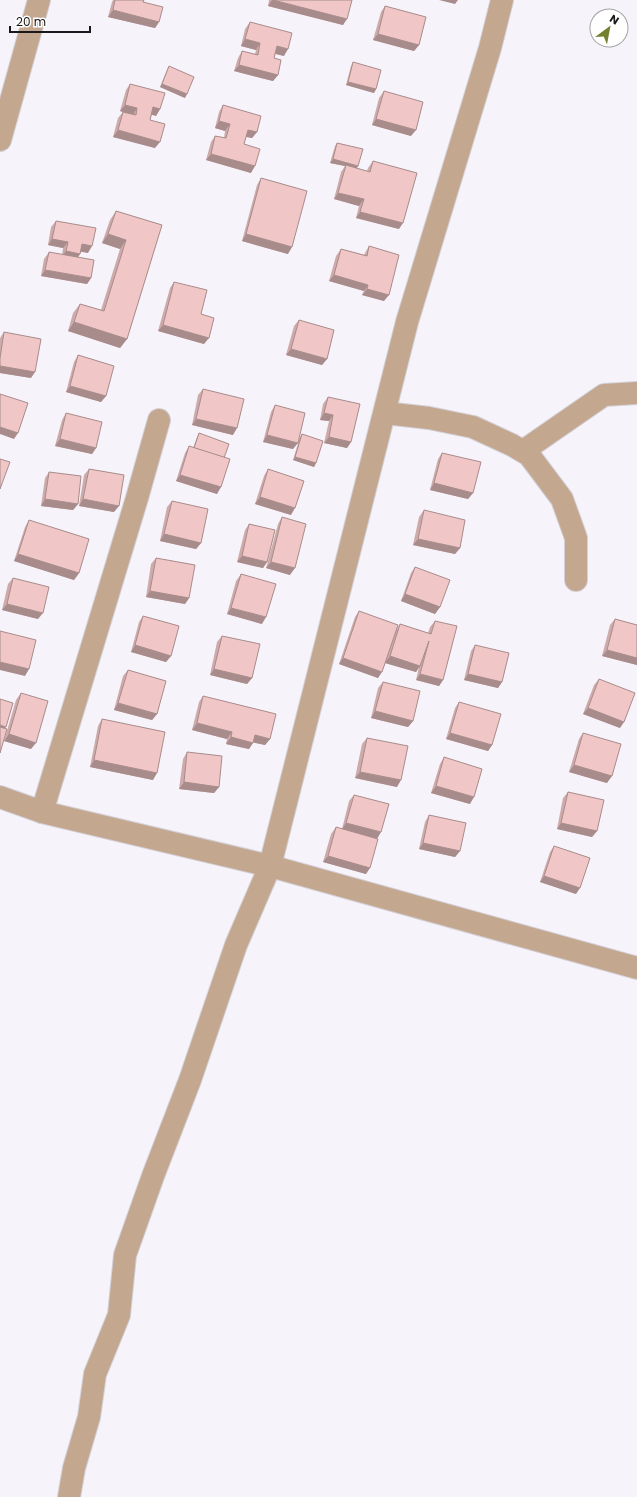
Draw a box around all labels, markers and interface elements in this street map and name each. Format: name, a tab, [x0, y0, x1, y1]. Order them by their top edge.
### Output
scale bar	[10, 8, 90, 34]
north arrow	[589, 8, 629, 48]
text: N	[607, 11, 622, 28]
text: 20 m	[16, 13, 46, 30]

